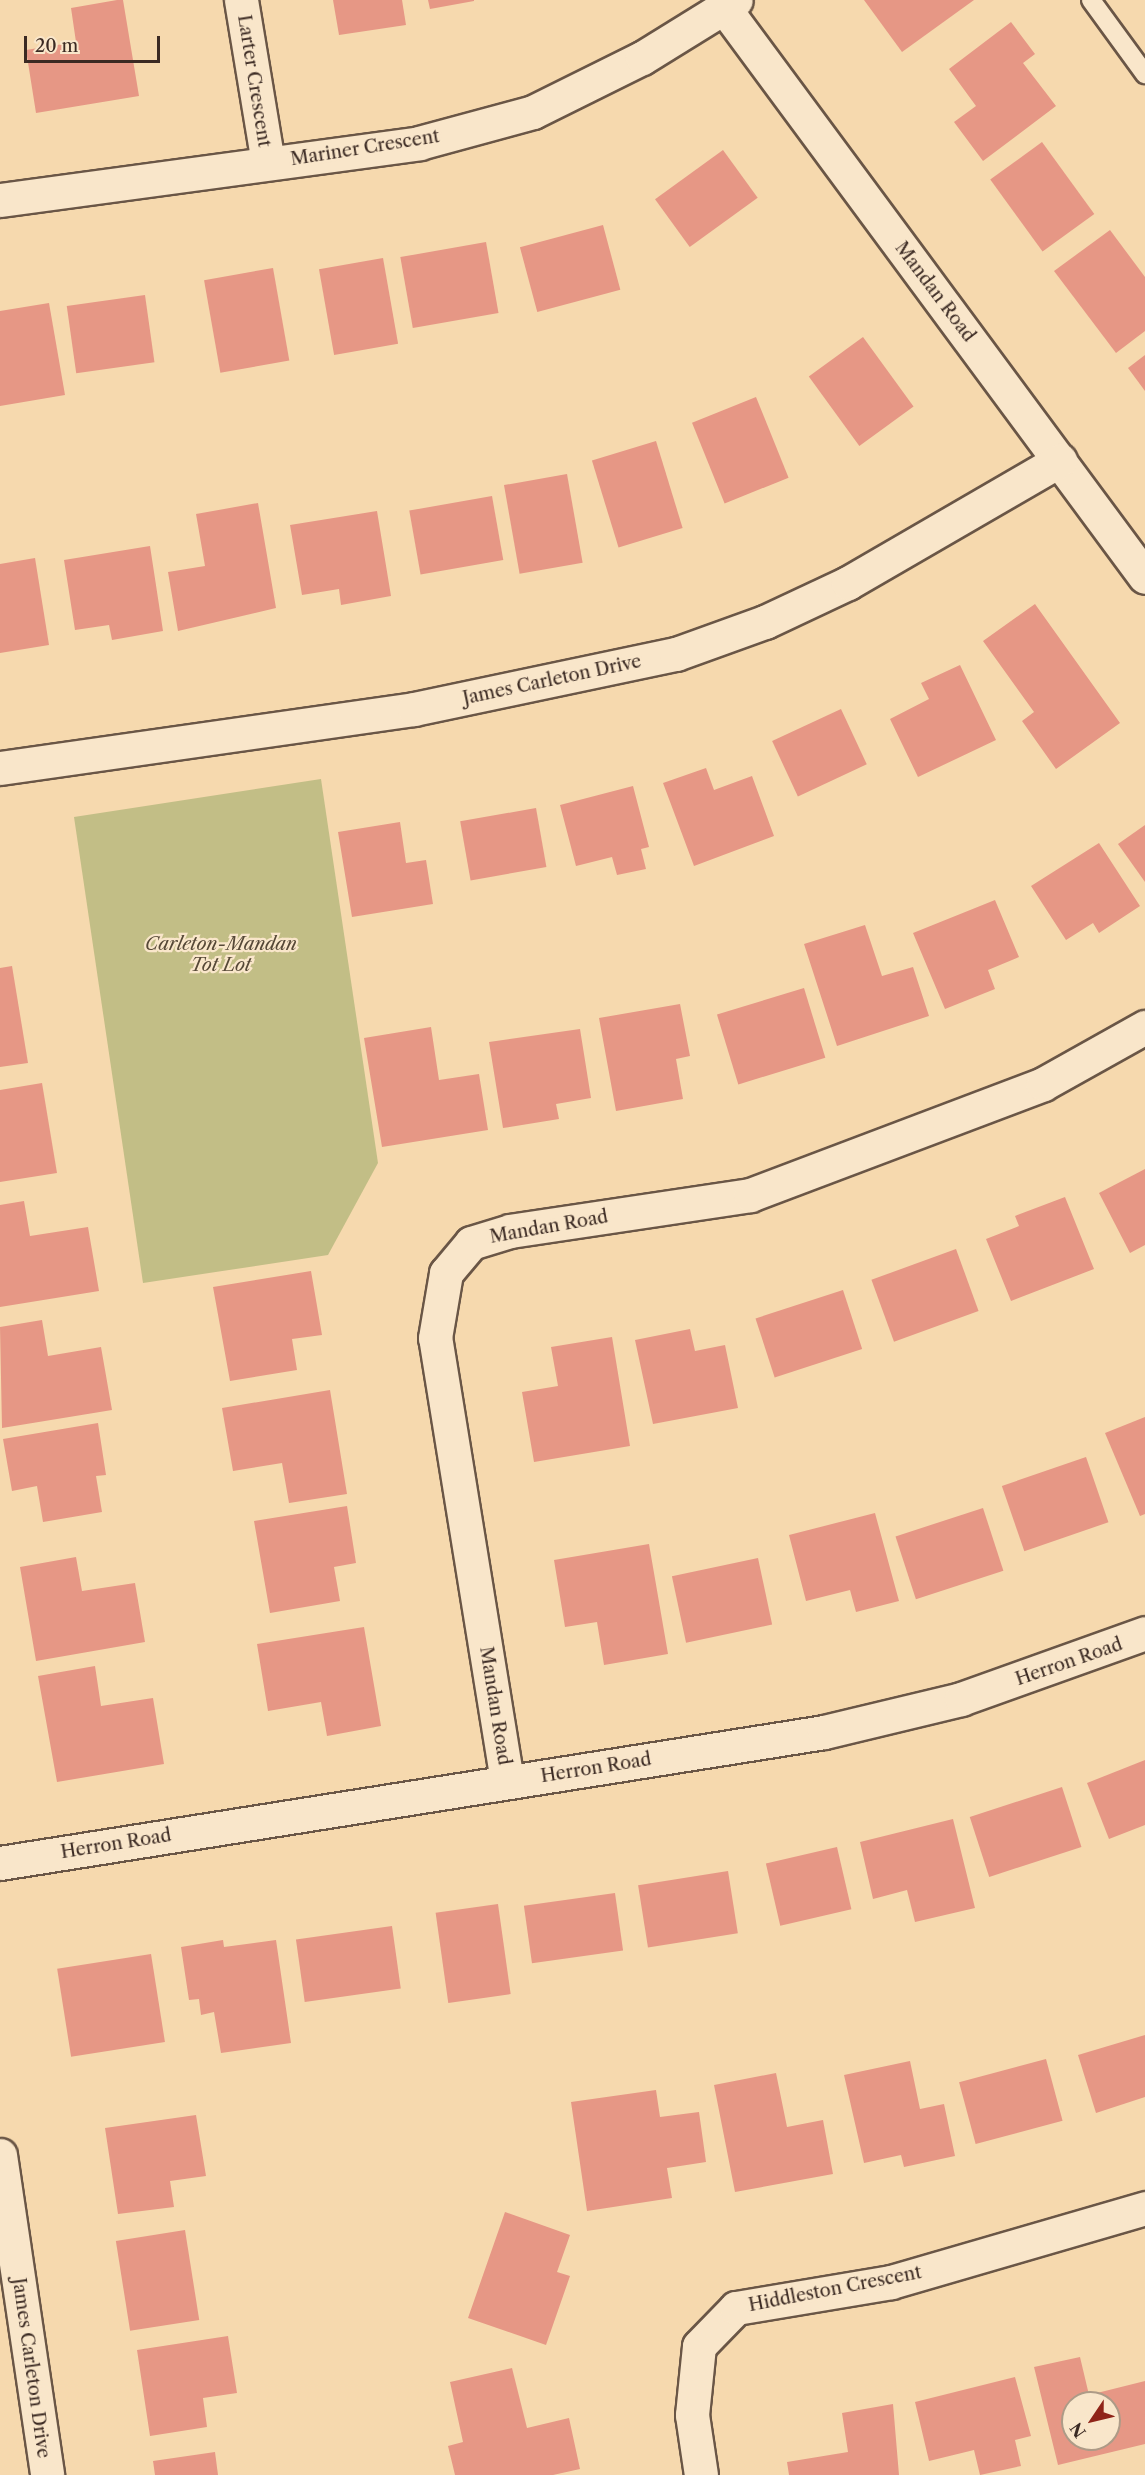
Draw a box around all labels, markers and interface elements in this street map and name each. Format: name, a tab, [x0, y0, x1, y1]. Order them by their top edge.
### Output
street label: Larter Crescent	[233, 13, 275, 149]
scale bar	[27, 24, 164, 62]
text: 20 m	[35, 35, 78, 57]
street label: Mariner Crescent	[289, 126, 441, 170]
street label: Mandan Road	[890, 238, 980, 346]
street label: James Carleton Drive	[461, 651, 643, 709]
park label: Carleton-Mandan Tot Lot	[145, 934, 297, 976]
street label: Mandan Road	[488, 1206, 610, 1248]
street label: Herron Road	[1013, 1634, 1125, 1690]
street label: Mandan Road	[475, 1645, 515, 1767]
street label: Herron Road	[539, 1749, 653, 1787]
street label: Herron Road	[59, 1825, 173, 1863]
street label: Hiddleston Crescent	[747, 2262, 923, 2316]
street label: James Carleton Drive	[8, 2277, 54, 2459]
north arrow	[1061, 2391, 1121, 2451]
text: N	[1066, 2419, 1090, 2442]

